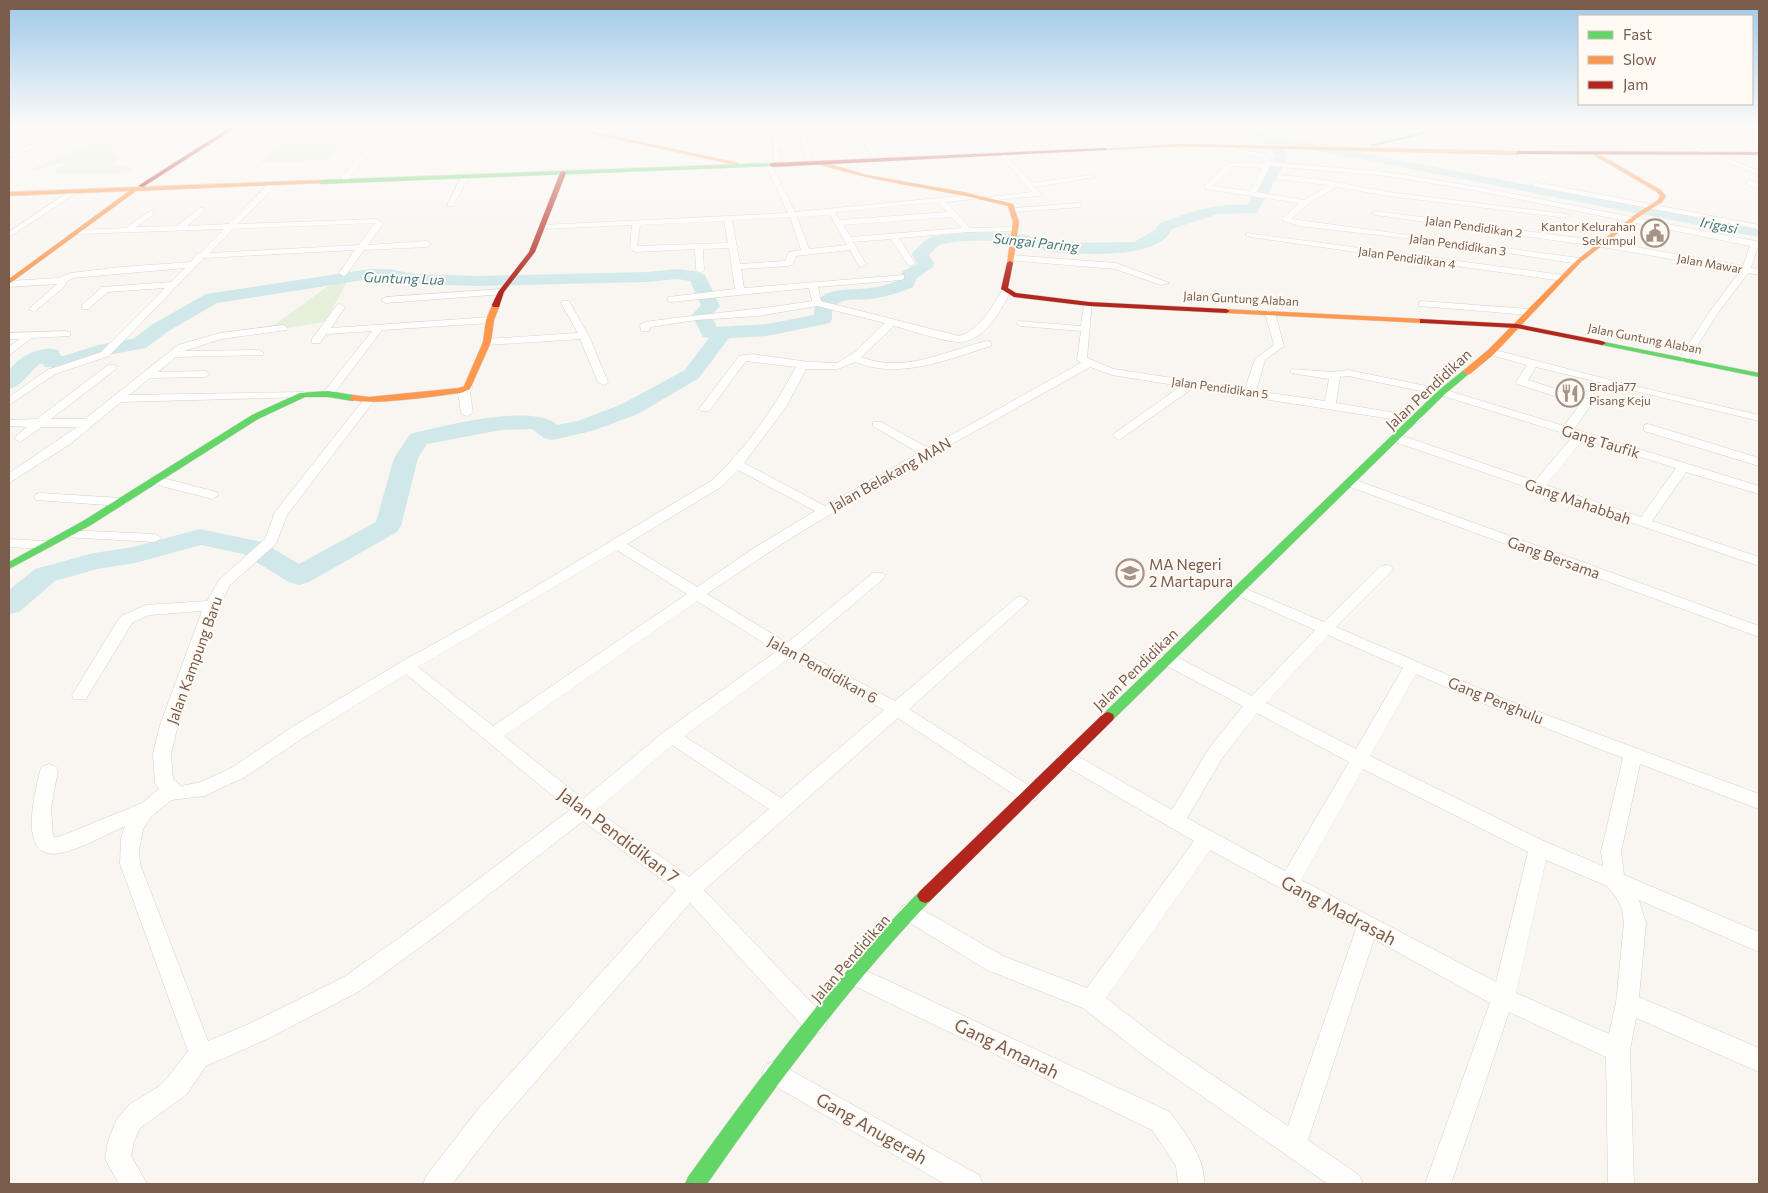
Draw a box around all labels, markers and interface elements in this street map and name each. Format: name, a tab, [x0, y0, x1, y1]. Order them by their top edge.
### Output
legend	[1578, 15, 1753, 105]
text: Fast	[1623, 25, 1652, 43]
text: Slow	[1623, 50, 1656, 68]
text: Jam	[1623, 75, 1648, 93]
street label: Jalan Pendidikan 2	[1425, 212, 1524, 241]
water label: Irigasi	[1699, 213, 1740, 237]
public building icon: Kantor Kelurahan Sekumpul	[1640, 218, 1670, 248]
place label: Kantor Kelurahan Sekumpul	[1541, 219, 1636, 247]
water label: Sungai Paring	[992, 229, 1081, 255]
street label: Jalan Pendidikan 3	[1409, 230, 1507, 259]
street label: Jalan Pendidikan 4	[1357, 243, 1456, 272]
street label: Jalan Mawar	[1676, 250, 1744, 277]
water label: Guntung Lua	[363, 268, 445, 288]
street label: Jalan Guntung Alaban	[1183, 288, 1299, 309]
street label: Jalan Guntung Alaban	[1587, 320, 1703, 357]
street label: Jalan Pendidikan	[1381, 345, 1475, 433]
street label: Jalan Pendidikan 5	[1171, 373, 1269, 402]
restaurant icon: Bradja77 Pisang Keju	[1555, 378, 1585, 408]
place label: Bradja77 Pisang Keju	[1589, 379, 1651, 407]
street label: Gang Taufik	[1560, 421, 1642, 461]
street label: Jalan Belakang MAN	[826, 433, 954, 515]
street label: Gang Mahabbah	[1523, 474, 1633, 528]
street label: Gang Bersama	[1505, 532, 1603, 582]
place label: MA Negeri 2 Martapura	[1149, 555, 1233, 590]
school or university icon: MA Negeri 2 Martapura	[1115, 558, 1145, 588]
street label: Jalan Kampung Baru	[162, 593, 226, 727]
street label: Jalan Pendidikan	[1089, 624, 1181, 714]
street label: Jalan Pendidikan 6	[765, 631, 881, 707]
street label: Gang Penghulu	[1446, 673, 1546, 727]
street label: Jalan Pendidikan 7	[554, 782, 684, 888]
street label: Gang Madrasah	[1278, 870, 1400, 950]
street label: Jalan Pendidikan	[807, 910, 893, 1006]
street label: Gang Amanah	[951, 1013, 1063, 1083]
street label: Gang Anugerah	[812, 1087, 932, 1169]

